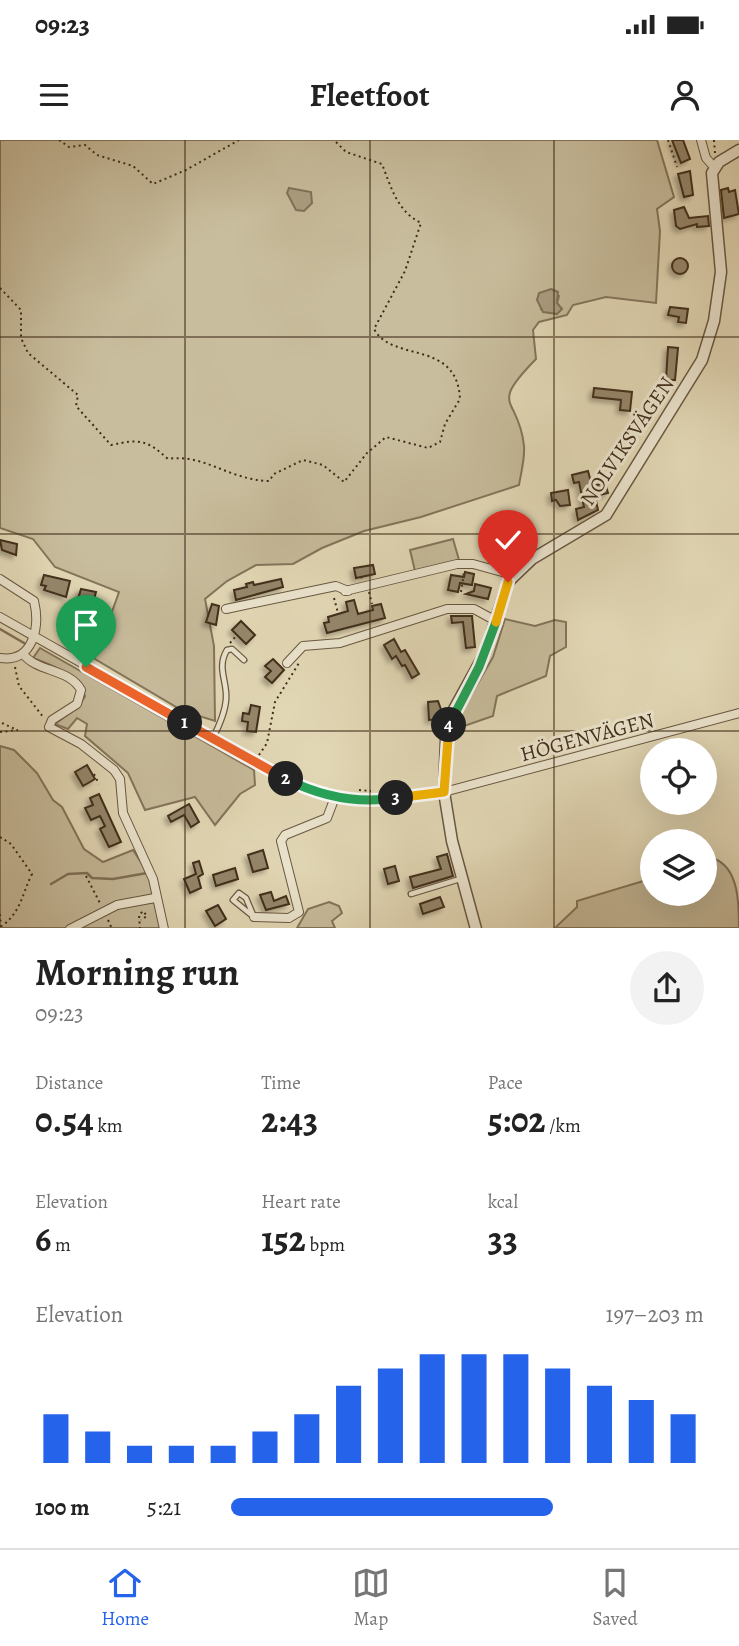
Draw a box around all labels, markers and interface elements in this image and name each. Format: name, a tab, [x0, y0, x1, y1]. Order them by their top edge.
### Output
text: 09:23	[35, 7, 90, 42]
text: Fleetfoot	[309, 73, 430, 117]
icon: menu	[35, 76, 73, 114]
icon: person	[666, 76, 704, 114]
street label: NOLVIKSVÄGEN	[574, 371, 680, 511]
pin	[478, 510, 538, 582]
icon: check	[489, 521, 527, 559]
pin	[56, 595, 116, 667]
icon: arrive	[67, 606, 105, 644]
pin: 1	[168, 706, 202, 740]
street label: HÖGENVÄGEN	[517, 706, 657, 768]
pin: 4	[432, 708, 466, 742]
text: 1	[181, 709, 188, 735]
text: 4	[444, 711, 453, 737]
map controls	[640, 738, 717, 906]
button: locate	[640, 738, 717, 815]
pin: 2	[268, 762, 304, 796]
text: 2	[281, 765, 290, 791]
pin: 3	[378, 780, 414, 816]
text: 3	[391, 784, 400, 810]
button: layers	[640, 829, 717, 906]
text: Morning run	[35, 946, 239, 998]
button: share	[630, 951, 704, 1025]
text: 09:23	[35, 998, 84, 1029]
text: Distance	[35, 1070, 103, 1096]
text: Time	[261, 1070, 301, 1096]
text: Pace	[488, 1070, 523, 1096]
text: 0.54	[35, 1096, 94, 1144]
text: 2:43	[261, 1096, 318, 1144]
text: 5:02	[488, 1096, 545, 1144]
text: km	[94, 1113, 123, 1139]
text: /km	[545, 1113, 581, 1139]
text: Elevation	[35, 1189, 108, 1215]
text: Heart rate	[261, 1189, 341, 1215]
text: kcal	[488, 1189, 518, 1215]
text: 6	[35, 1215, 51, 1263]
text: 152	[261, 1215, 306, 1263]
text: 33	[488, 1215, 518, 1263]
text: m	[51, 1232, 71, 1258]
text: bpm	[306, 1232, 345, 1258]
text: Elevation	[35, 1299, 123, 1330]
text: 197–203 m	[606, 1299, 704, 1330]
text: 100 m	[35, 1492, 90, 1523]
text: 5:21	[147, 1492, 181, 1523]
tab: Home	[101, 1564, 149, 1632]
tab: Map	[352, 1564, 390, 1632]
tab: Saved	[593, 1564, 638, 1632]

